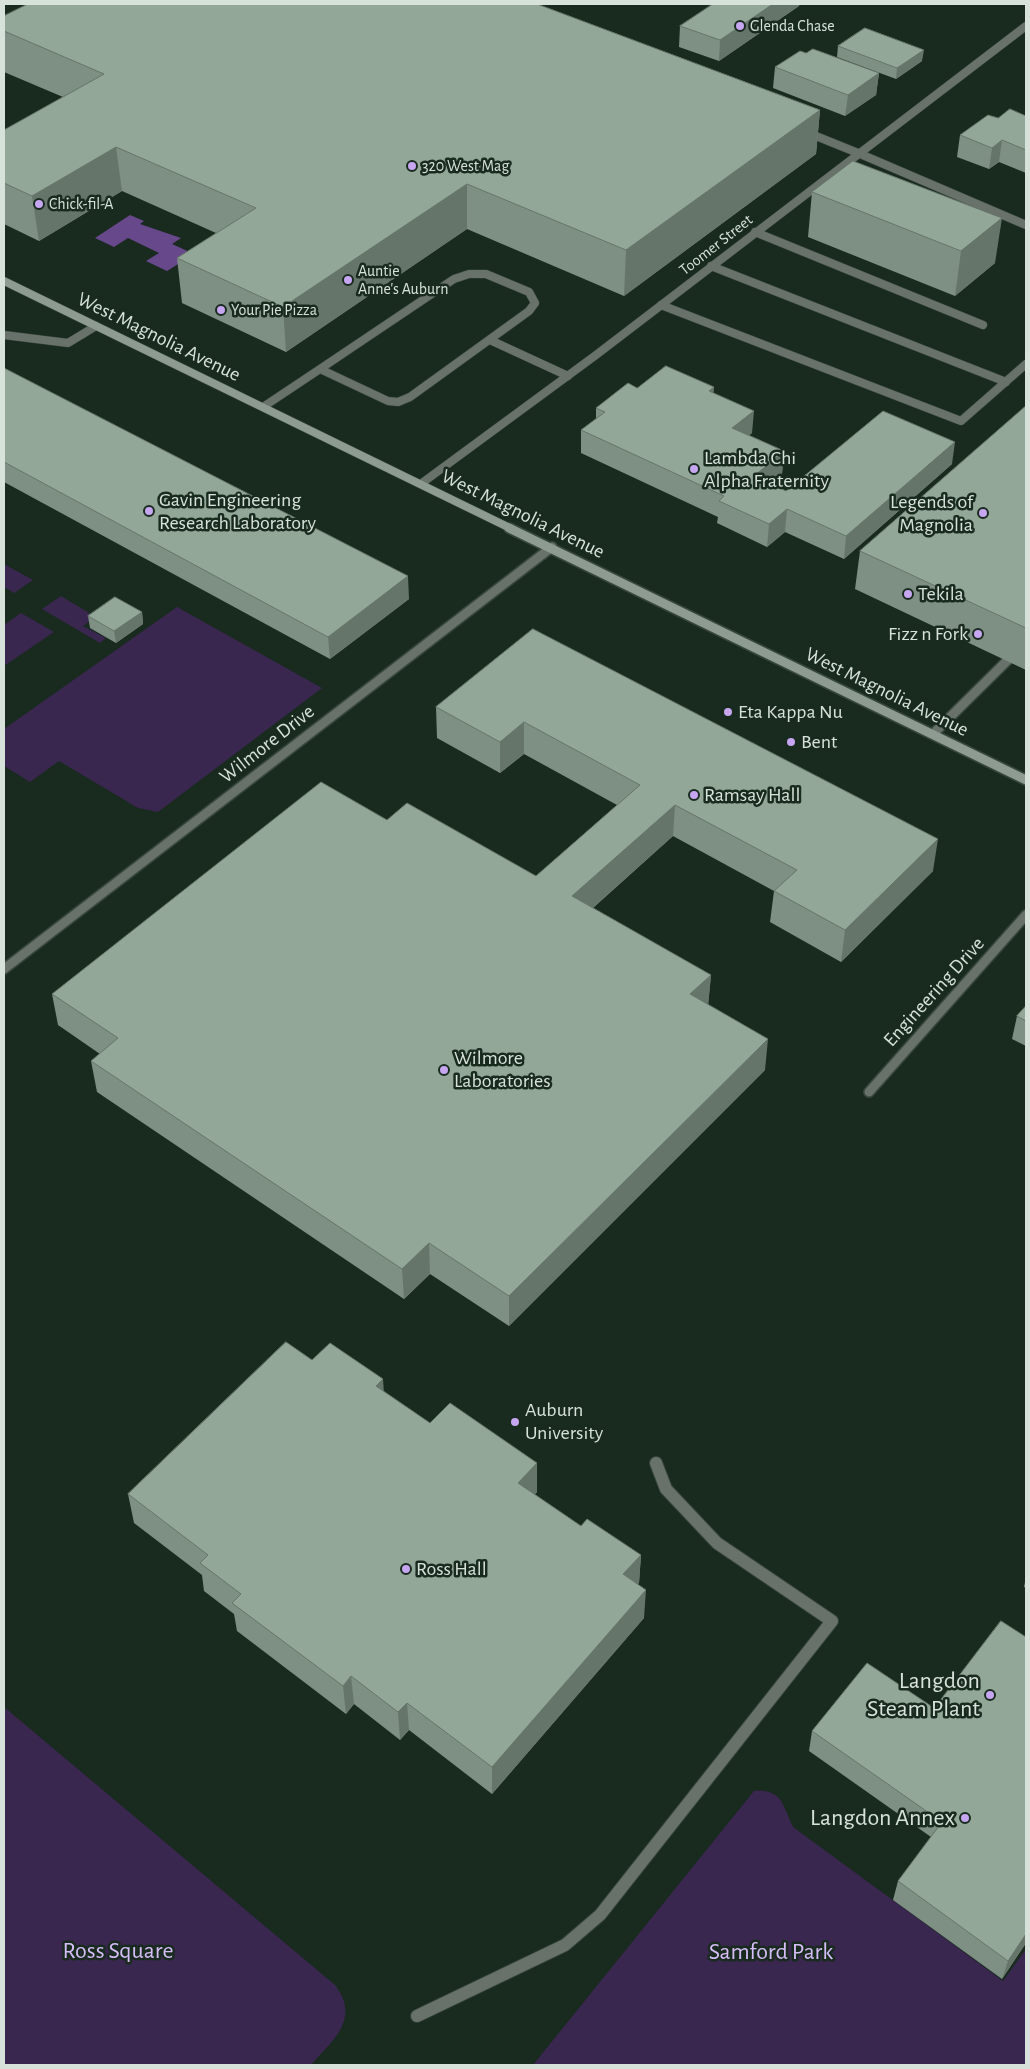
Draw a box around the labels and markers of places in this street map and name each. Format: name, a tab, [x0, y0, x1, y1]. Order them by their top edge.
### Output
place label: Glenda Chase	[750, 16, 835, 36]
marker: Glenda Chase	[734, 20, 746, 32]
place label: 320 West Mag	[422, 156, 509, 176]
marker: 320 West Mag	[406, 160, 418, 172]
place label: Chick-fil-A	[49, 194, 114, 214]
marker: Chick-fil-A	[33, 198, 45, 210]
place label: Auntie Anne's Auburn	[358, 261, 448, 299]
marker: Auntie Anne's Auburn	[342, 274, 354, 286]
place label: Your Pie Pizza	[231, 300, 317, 320]
marker: Your Pie Pizza	[215, 304, 227, 316]
place label: Lambda Chi Alpha Fraternity	[704, 446, 829, 493]
marker: Lambda Chi Alpha Fraternity	[688, 463, 700, 475]
place label: Gavin Engineering Research Laboratory	[159, 488, 316, 535]
place label: Legends of Magnolia	[890, 490, 973, 537]
marker: Gavin Engineering Research Laboratory	[143, 505, 155, 517]
marker: Legends of Magnolia	[977, 507, 989, 519]
place label: Tekila	[918, 582, 964, 606]
marker: Tekila	[902, 588, 914, 600]
place label: Fizz n Fork	[888, 622, 968, 646]
marker: Fizz n Fork	[972, 628, 984, 640]
place label: Eta Kappa Nu	[738, 700, 843, 724]
marker: Eta Kappa Nu	[722, 706, 734, 718]
place label: Bent	[801, 730, 837, 754]
marker: Bent	[785, 736, 797, 748]
place label: Ramsay Hall	[704, 783, 800, 807]
marker: Ramsay Hall	[688, 789, 700, 801]
place label: Wilmore Laboratories	[454, 1046, 551, 1093]
marker: Wilmore Laboratories	[438, 1064, 450, 1076]
place label: Auburn University	[525, 1398, 603, 1445]
marker: Auburn University	[509, 1416, 521, 1428]
place label: Ross Hall	[416, 1557, 487, 1581]
marker: Ross Hall	[400, 1563, 412, 1575]
place label: Langdon Steam Plant	[867, 1667, 980, 1723]
marker: Langdon Steam Plant	[984, 1689, 996, 1701]
place label: Langdon Annex	[810, 1804, 955, 1832]
marker: Langdon Annex	[959, 1812, 971, 1824]

